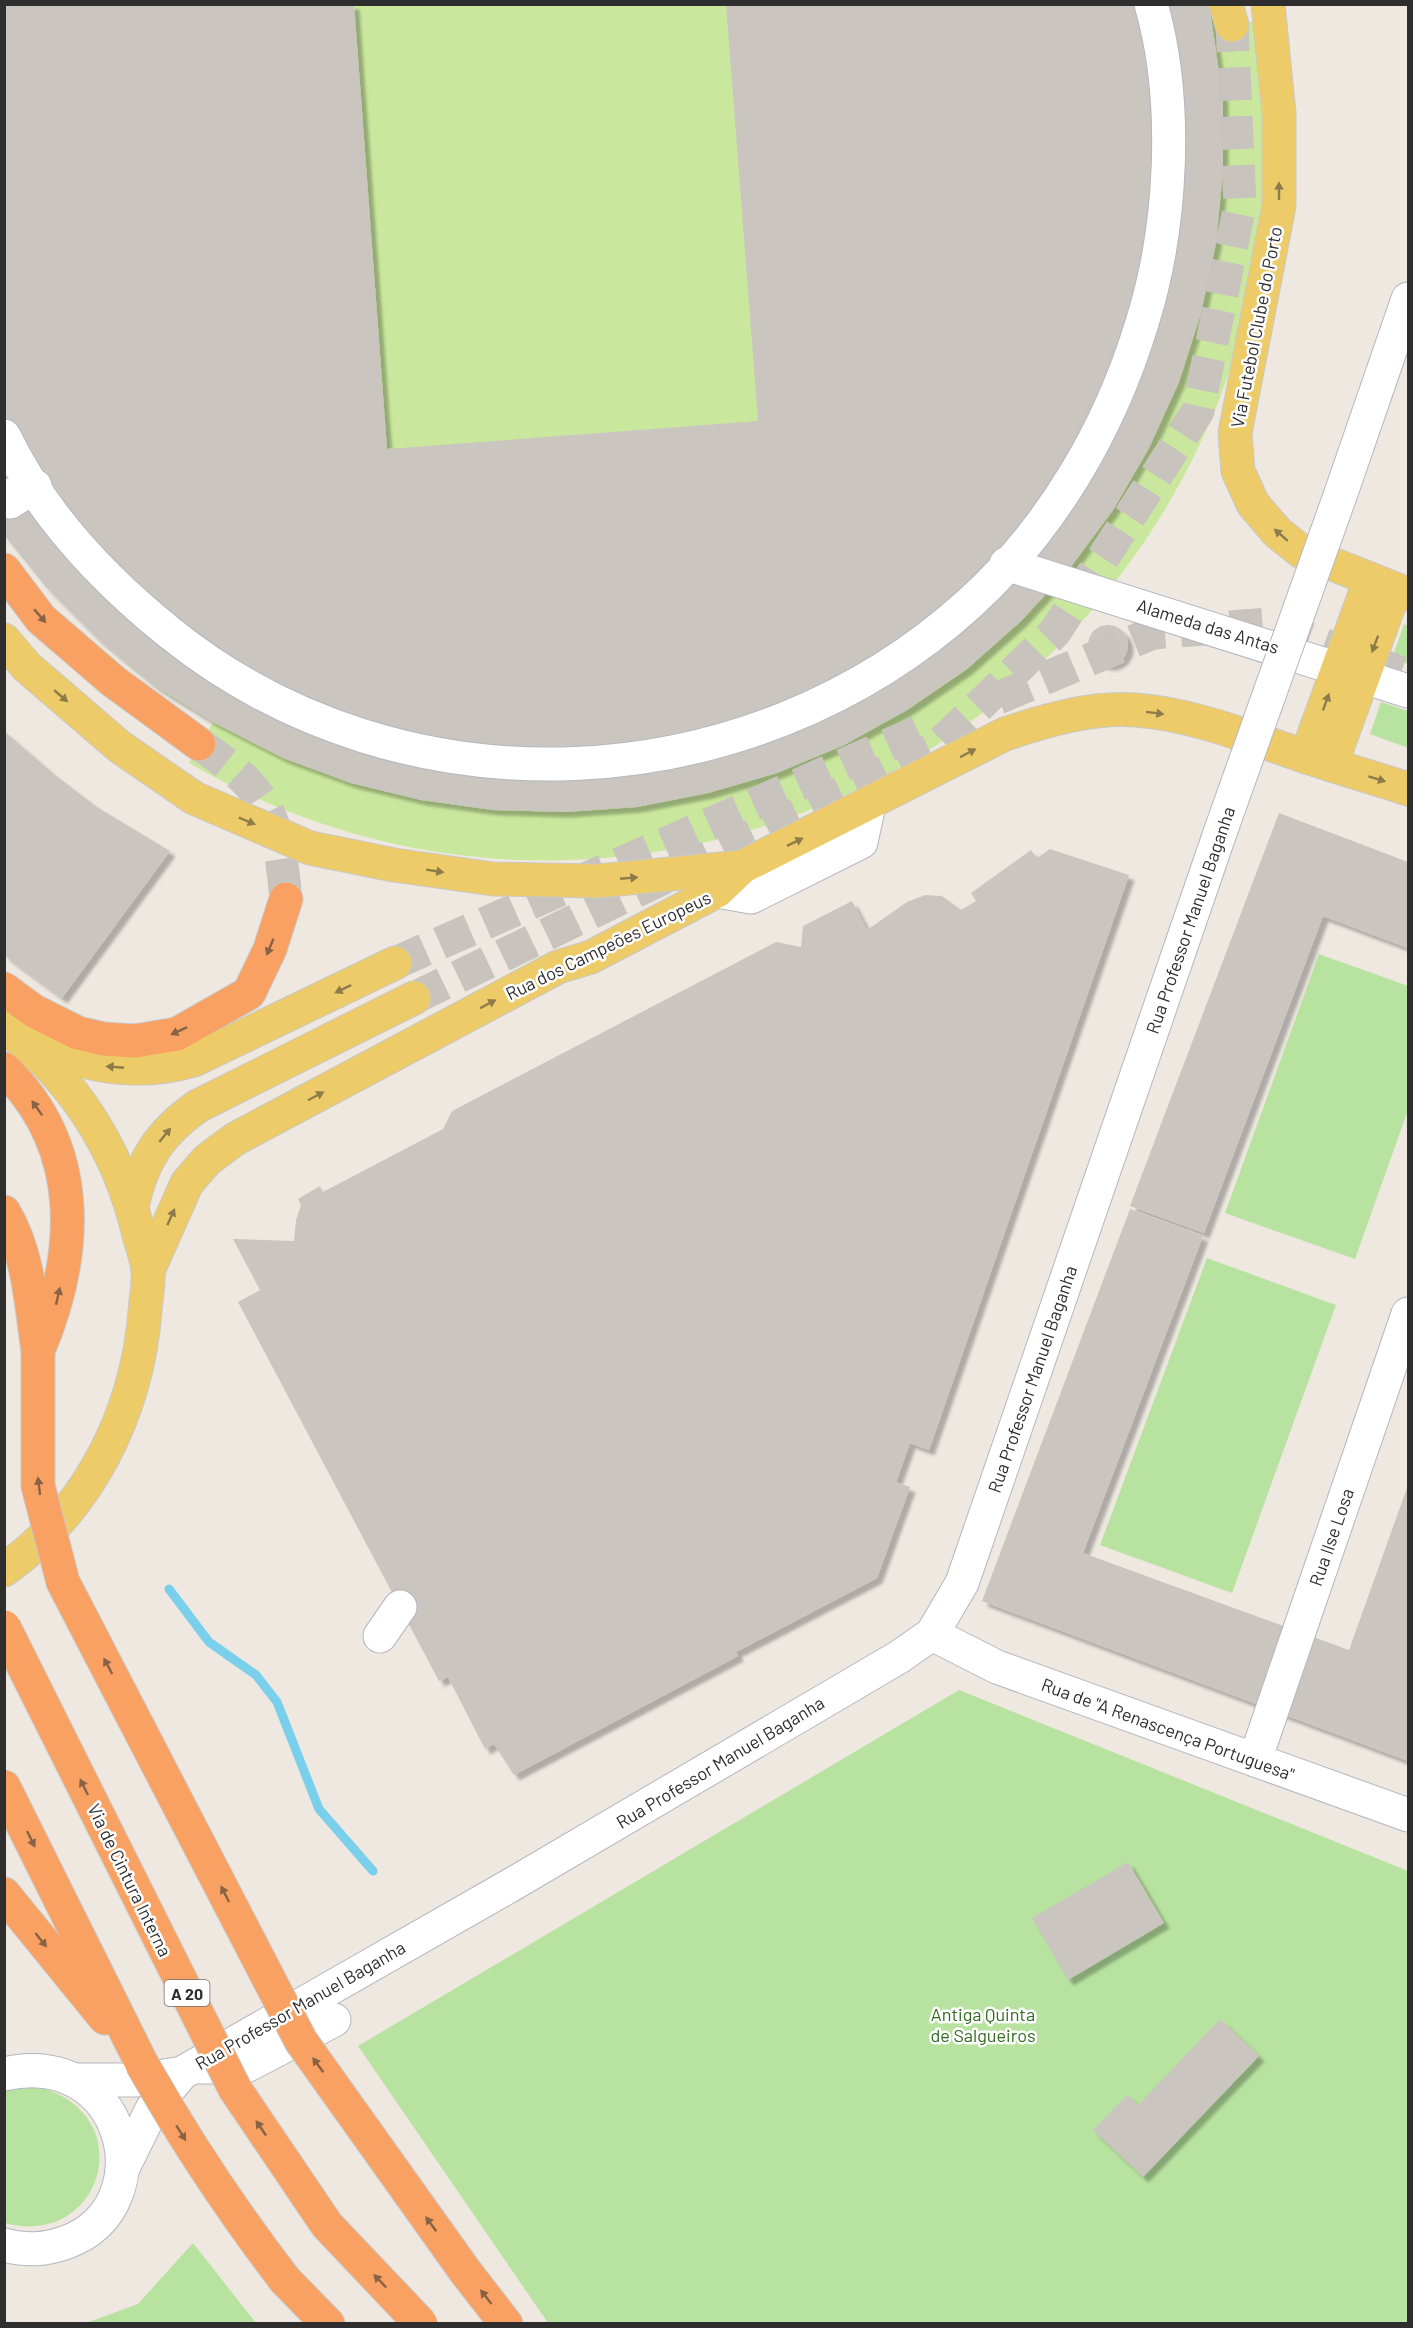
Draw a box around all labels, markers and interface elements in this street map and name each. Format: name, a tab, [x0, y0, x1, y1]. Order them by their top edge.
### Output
one-way arrow	[1274, 181, 1284, 200]
street label: Via Futebol Clube do Porto	[1226, 224, 1286, 430]
one-way arrow	[1274, 528, 1289, 542]
street label: Alameda das Antas	[1134, 594, 1282, 658]
one-way arrow	[33, 609, 47, 624]
one-way arrow	[1369, 635, 1379, 653]
one-way arrow	[53, 689, 69, 702]
one-way arrow	[1322, 693, 1331, 711]
one-way arrow	[1146, 708, 1165, 717]
one-way arrow	[960, 749, 977, 758]
one-way arrow	[1368, 775, 1386, 784]
street label: Rua Professor Manuel Baganha	[1141, 804, 1239, 1036]
one-way arrow	[239, 816, 257, 826]
one-way arrow	[786, 837, 803, 846]
one-way arrow	[425, 866, 444, 875]
one-way arrow	[619, 873, 638, 883]
street label: Rua dos Campeões Europeus	[502, 886, 714, 1004]
one-way arrow	[265, 938, 274, 956]
one-way arrow	[334, 984, 351, 993]
one-way arrow	[480, 999, 497, 1009]
one-way arrow	[170, 1026, 188, 1036]
one-way arrow	[106, 1063, 125, 1072]
one-way arrow	[308, 1091, 325, 1101]
one-way arrow	[31, 1100, 43, 1116]
one-way arrow	[158, 1128, 170, 1143]
one-way arrow	[167, 1208, 176, 1225]
street label: Rua Professor Manuel Baganha	[983, 1263, 1081, 1495]
one-way arrow	[54, 1286, 63, 1305]
one-way arrow	[34, 1476, 44, 1495]
street label: Rua Ilse Losa	[1304, 1485, 1358, 1589]
one-way arrow	[103, 1658, 112, 1675]
street label: Rua de "A Renascença Portuguesa"	[1039, 1673, 1298, 1785]
street label: Rua Professor Manuel Baganha	[612, 1691, 828, 1833]
one-way arrow	[80, 1779, 89, 1796]
street label: Via de Cintura Interna	[83, 1800, 177, 1960]
one-way arrow	[26, 1831, 35, 1848]
one-way arrow	[221, 1885, 231, 1903]
one-way arrow	[34, 1932, 47, 1947]
street label: Rua Professor Manuel Baganha	[191, 1936, 409, 2074]
road number: A 20	[164, 1980, 210, 2006]
park label: Antiga Quinta de Salgueiros	[930, 2003, 1036, 2046]
one-way arrow	[312, 2058, 324, 2074]
one-way arrow	[256, 2120, 267, 2136]
one-way arrow	[176, 2125, 187, 2141]
one-way arrow	[426, 2216, 438, 2231]
one-way arrow	[374, 2275, 388, 2289]
one-way arrow	[480, 2290, 492, 2305]

